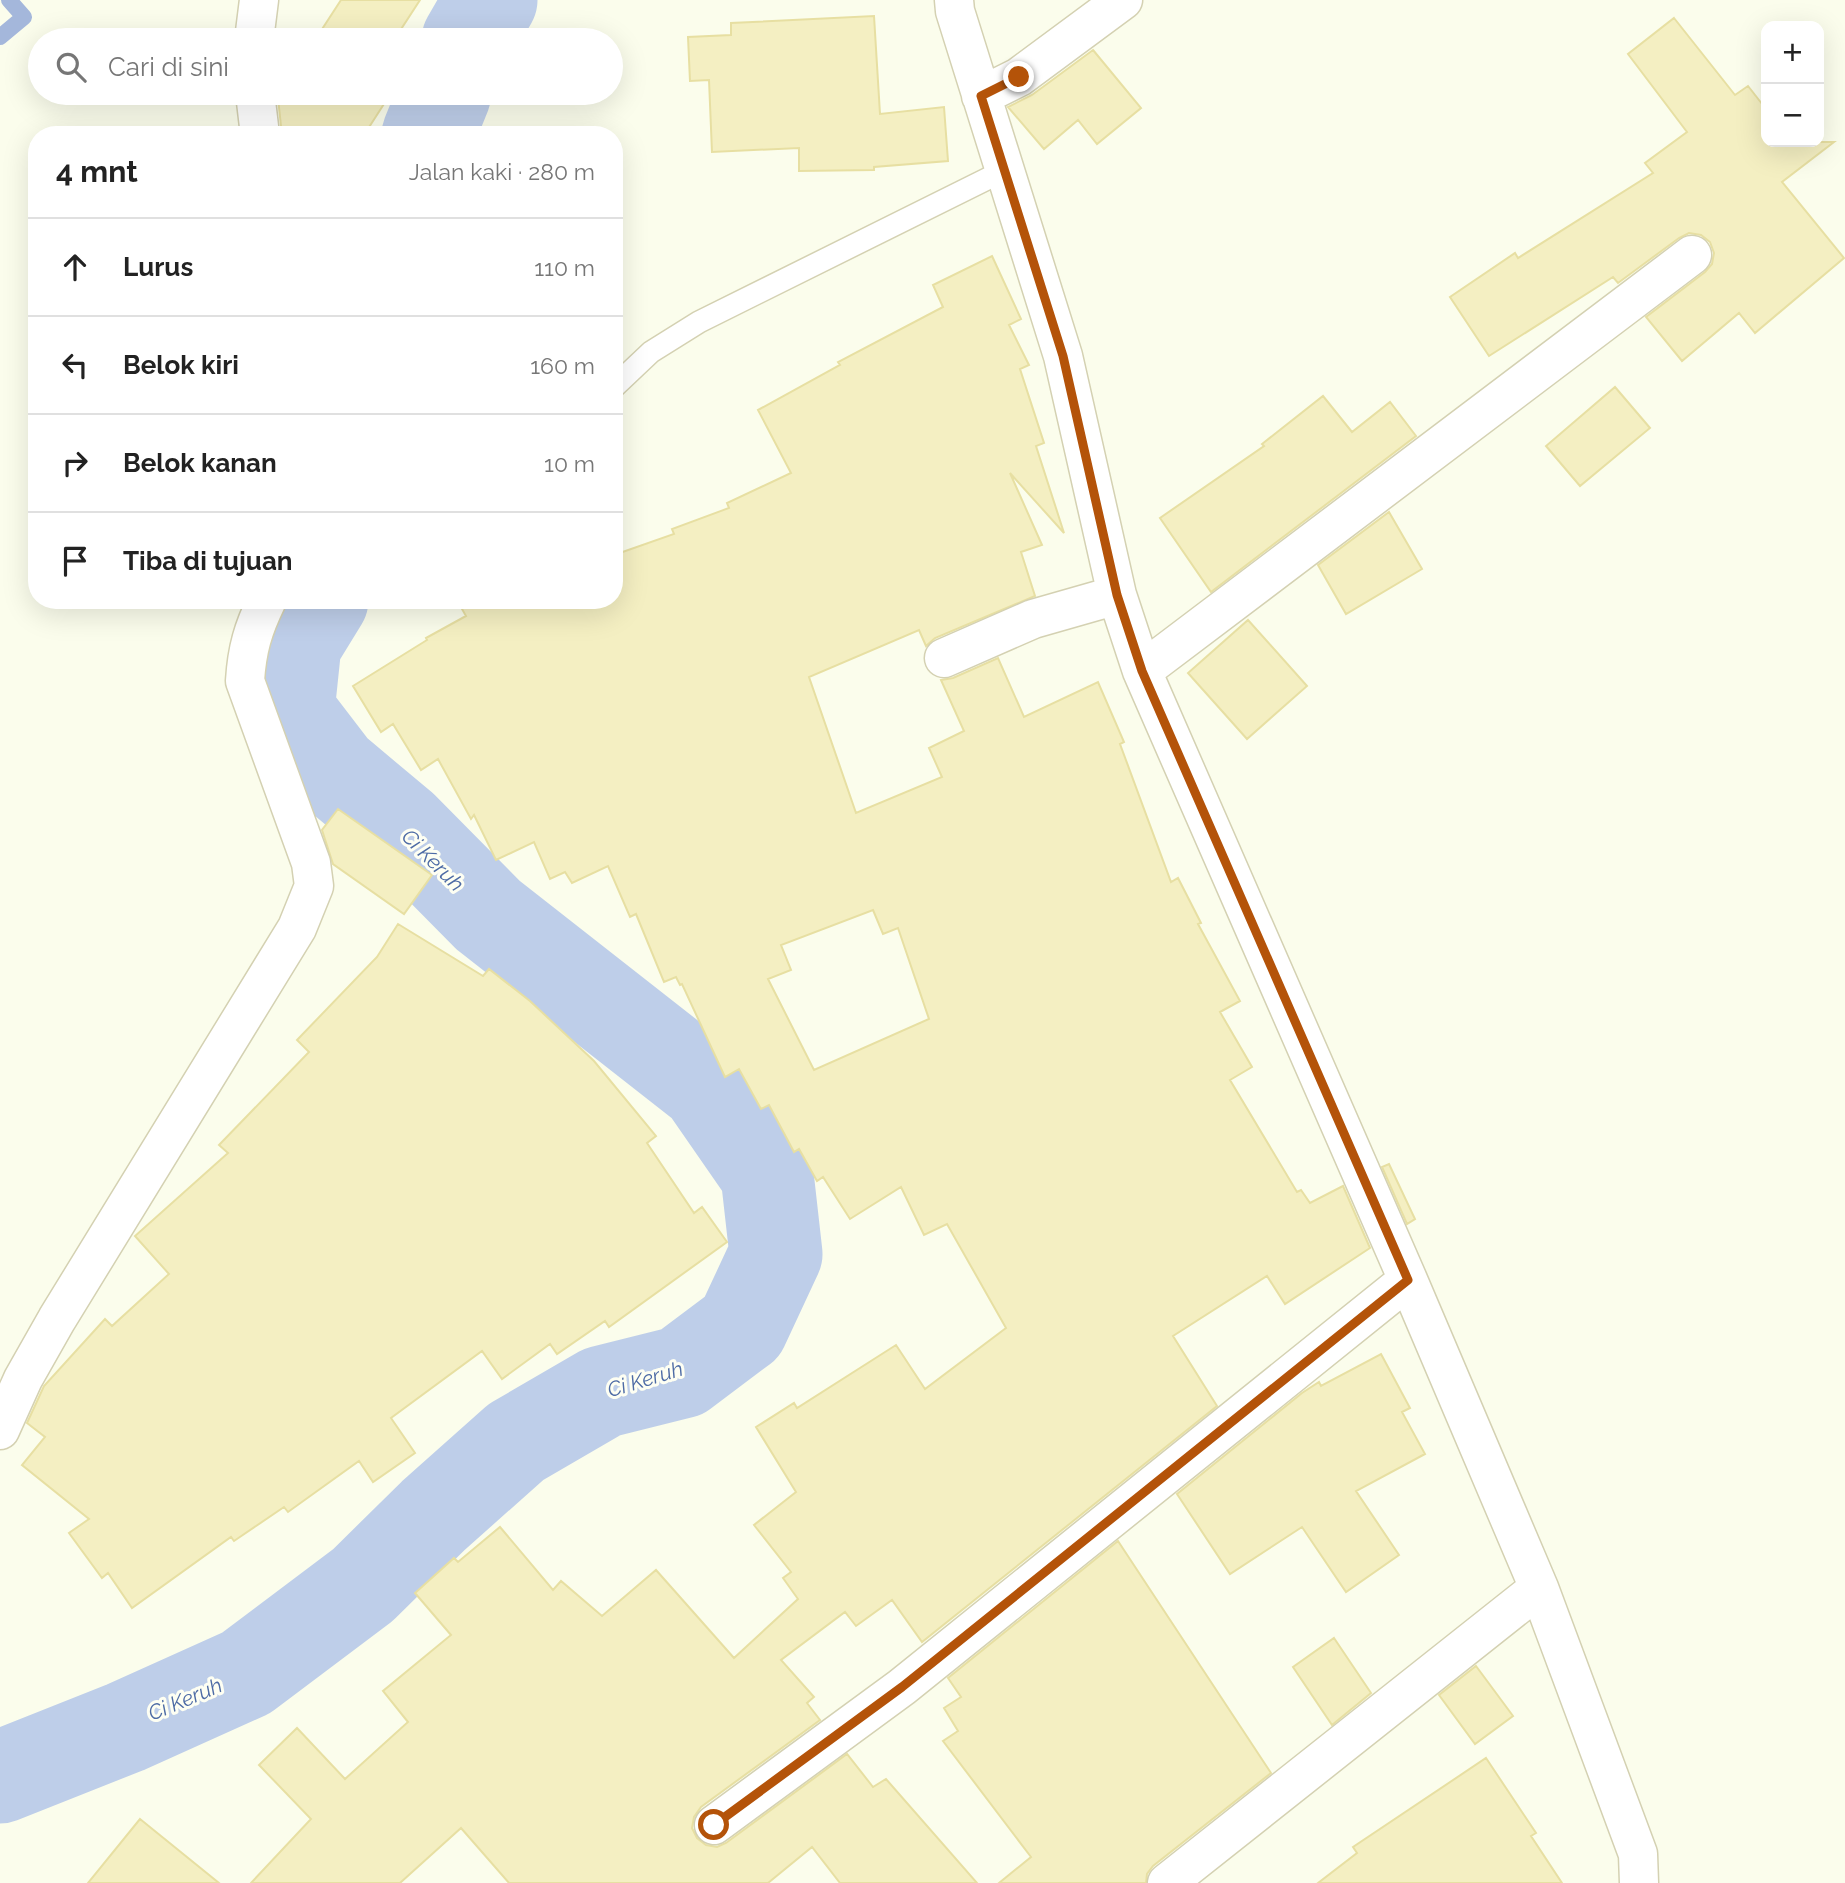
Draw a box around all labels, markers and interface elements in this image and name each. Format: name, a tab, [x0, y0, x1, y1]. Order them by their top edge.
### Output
map controls	[1761, 21, 1824, 147]
button: +	[1761, 21, 1824, 84]
search box	[28, 28, 623, 105]
icon: search	[52, 48, 90, 86]
text: Cari di sini	[108, 52, 229, 82]
route end	[1003, 61, 1034, 92]
button: −	[1761, 84, 1824, 147]
text: 4 mnt	[56, 154, 138, 189]
text: Jalan kaki · 280 m	[409, 158, 595, 185]
icon: ahead	[56, 248, 94, 286]
text: Lurus	[123, 252, 193, 282]
text: 110 m	[534, 254, 595, 281]
icon: left	[56, 346, 94, 384]
text: Belok kiri	[123, 350, 239, 380]
text: 160 m	[530, 352, 595, 379]
icon: right	[56, 444, 94, 482]
text: Belok kanan	[123, 448, 277, 478]
text: 10 m	[544, 450, 595, 477]
icon: arrive	[56, 542, 94, 580]
text: Tiba di tujuan	[123, 546, 293, 576]
water label: Ci Keruh	[397, 824, 469, 896]
water label: Ci Keruh	[604, 1356, 686, 1402]
water label: Ci Keruh	[144, 1672, 226, 1726]
route start	[698, 1809, 729, 1840]

